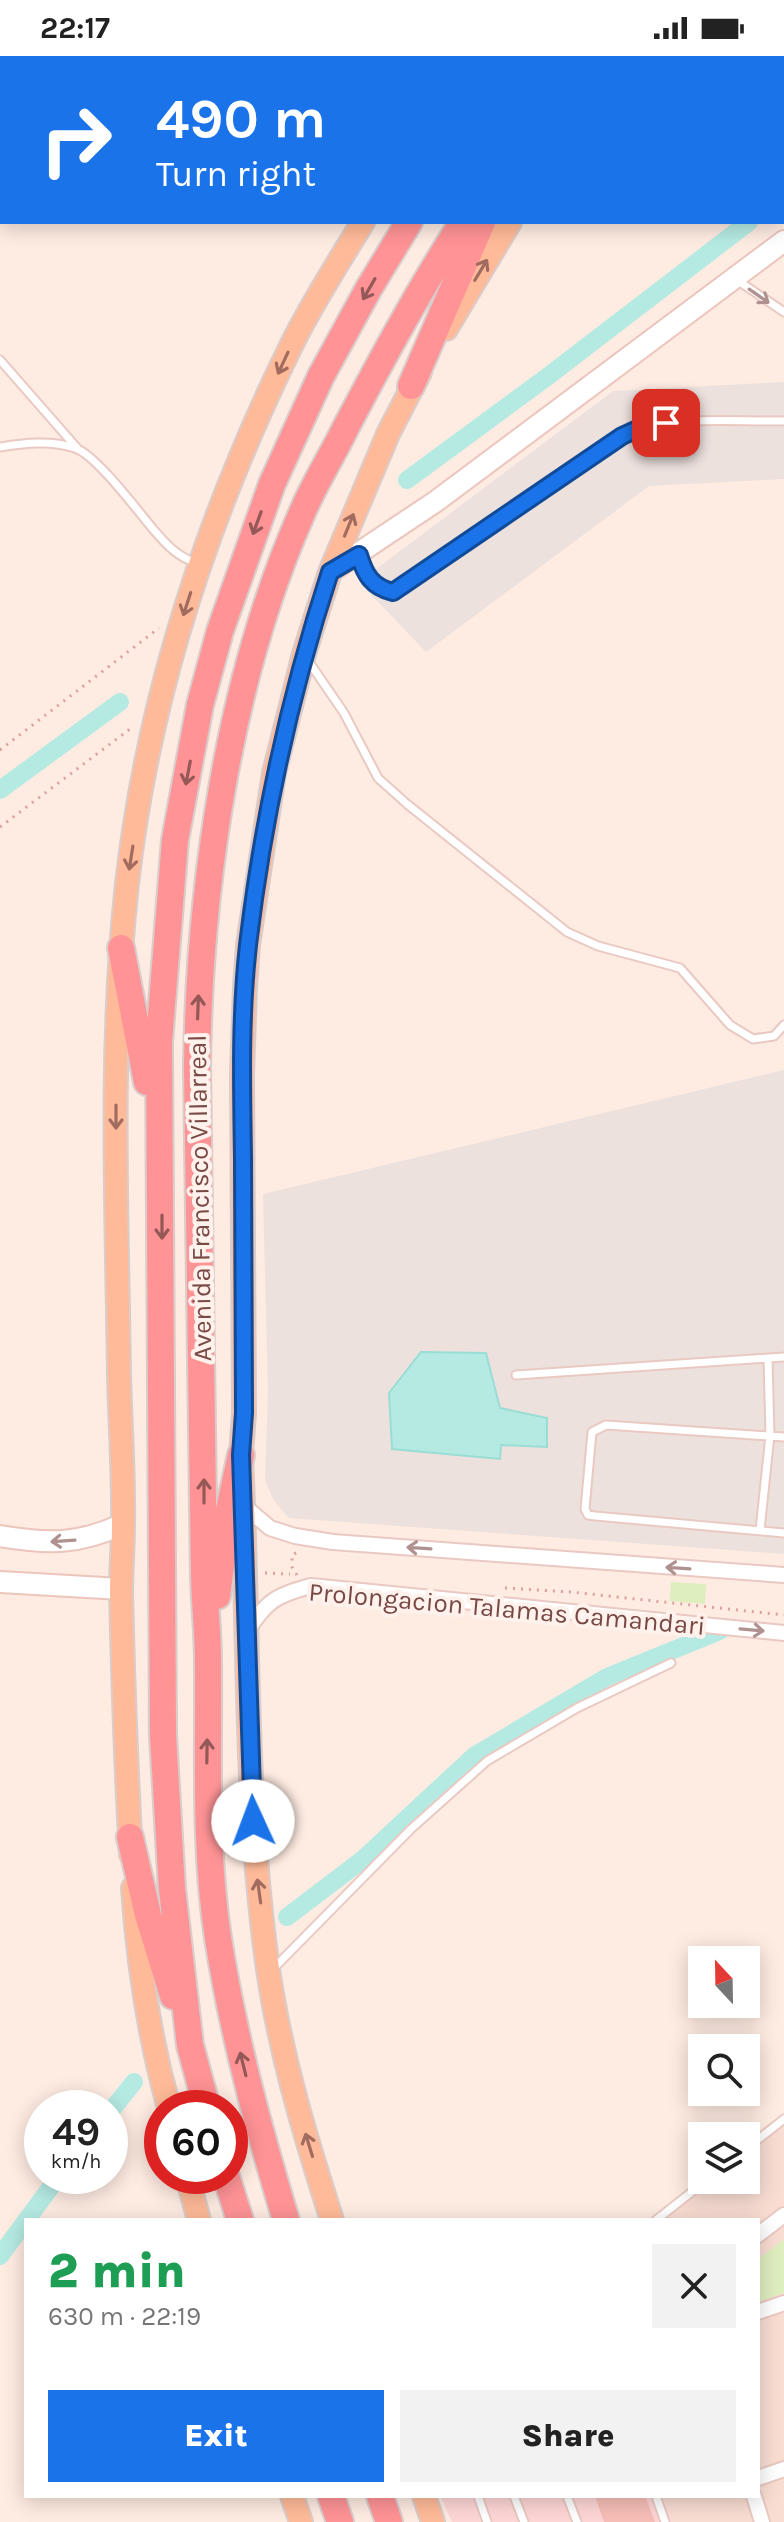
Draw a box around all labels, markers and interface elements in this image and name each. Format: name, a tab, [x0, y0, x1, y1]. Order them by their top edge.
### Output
text: 22:17	[40, 10, 110, 46]
text: 490 m	[156, 86, 326, 151]
icon: right	[24, 88, 128, 192]
text: Turn right	[156, 153, 316, 195]
one-way arrow	[474, 259, 490, 282]
one-way arrow	[361, 277, 377, 300]
one-way arrow	[748, 288, 770, 304]
one-way arrow	[275, 351, 290, 375]
pin	[632, 389, 700, 457]
icon: arrive	[644, 401, 688, 445]
one-way arrow	[249, 510, 263, 535]
one-way arrow	[343, 513, 358, 538]
one-way arrow	[179, 591, 194, 617]
one-way arrow	[179, 760, 194, 785]
one-way arrow	[123, 845, 138, 870]
one-way arrow	[191, 994, 206, 1021]
street label: Avenida Francisco Villarreal	[182, 1034, 218, 1362]
one-way arrow	[108, 1103, 124, 1130]
one-way arrow	[154, 1213, 170, 1240]
one-way arrow	[196, 1478, 212, 1505]
one-way arrow	[50, 1534, 77, 1549]
one-way arrow	[406, 1540, 433, 1555]
one-way arrow	[665, 1560, 692, 1575]
street label: Prolongacion Talamas Camandari	[307, 1576, 707, 1642]
one-way arrow	[738, 1623, 765, 1638]
one-way arrow	[199, 1738, 215, 1765]
position arrow	[211, 1779, 295, 1863]
one-way arrow	[251, 1879, 266, 1904]
north arrow	[688, 1946, 760, 2018]
map controls	[688, 1946, 760, 2194]
button: search	[688, 2034, 760, 2106]
one-way arrow	[235, 2052, 250, 2077]
speed limit sign: 60	[144, 2090, 248, 2194]
text: 49	[52, 2108, 100, 2155]
button: layers	[688, 2122, 760, 2194]
one-way arrow	[301, 2133, 316, 2159]
text: km/h	[51, 2150, 101, 2173]
text: 2 min	[48, 2243, 186, 2299]
button: close	[652, 2244, 736, 2328]
text: 630 m · 22:19	[48, 2301, 201, 2332]
button: Exit	[48, 2390, 384, 2482]
button: Share	[400, 2390, 736, 2482]

